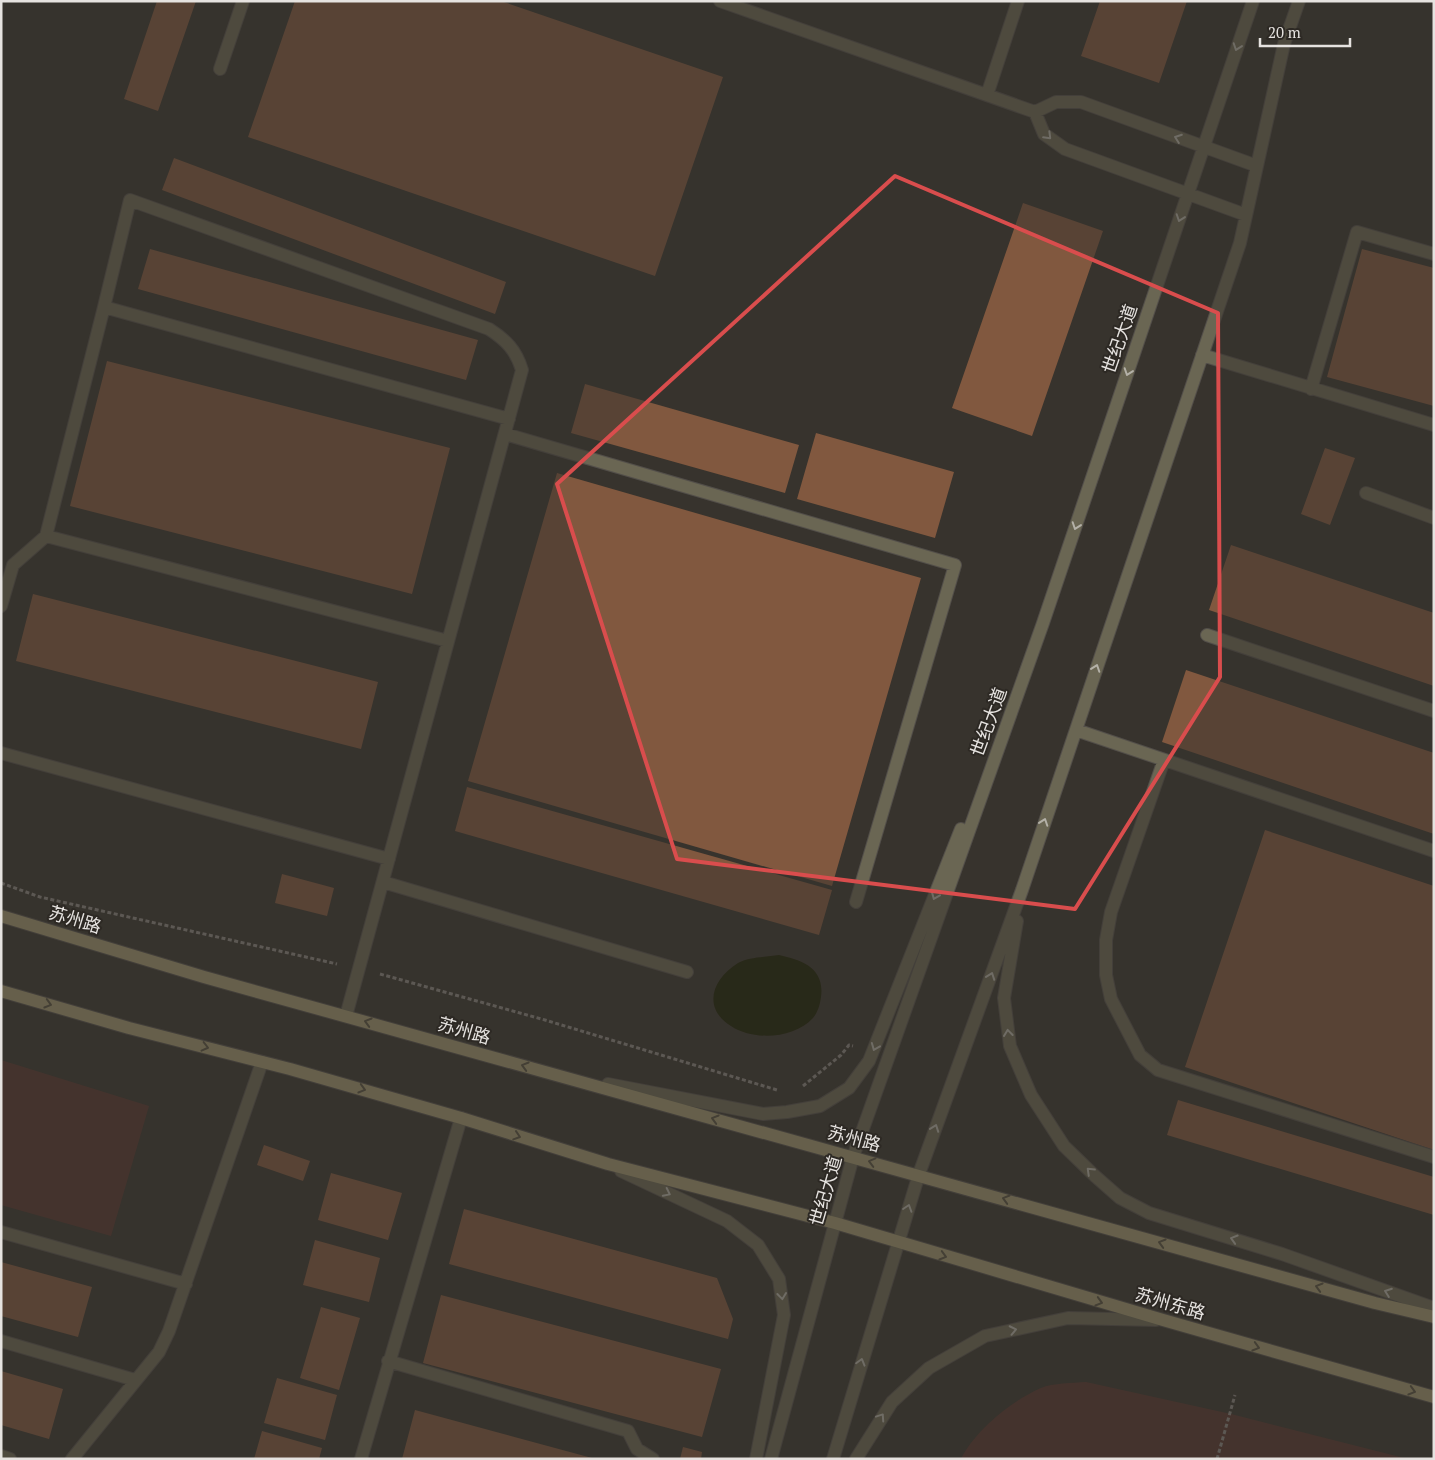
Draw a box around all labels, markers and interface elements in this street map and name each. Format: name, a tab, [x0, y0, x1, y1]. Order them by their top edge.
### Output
scale bar	[1260, 15, 1350, 47]
text: 20 m	[1268, 22, 1301, 42]
one-way arrow	[1233, 43, 1243, 51]
one-way arrow	[1042, 130, 1051, 139]
one-way arrow	[1174, 134, 1183, 144]
one-way arrow	[1175, 213, 1185, 222]
street label: 世纪大道	[1096, 301, 1142, 377]
one-way arrow	[1124, 367, 1134, 376]
one-way arrow	[1072, 521, 1082, 530]
one-way arrow	[1090, 665, 1100, 673]
street label: 世纪大道	[964, 684, 1012, 760]
one-way arrow	[1039, 819, 1049, 827]
one-way arrow	[931, 891, 941, 900]
street label: 苏州路	[46, 900, 105, 938]
one-way arrow	[985, 972, 995, 980]
one-way arrow	[43, 999, 52, 1009]
street label: 苏州路	[435, 1011, 494, 1049]
one-way arrow	[364, 1017, 373, 1028]
one-way arrow	[1003, 1029, 1014, 1037]
one-way arrow	[200, 1042, 208, 1052]
one-way arrow	[871, 1042, 881, 1051]
one-way arrow	[521, 1061, 529, 1071]
one-way arrow	[357, 1084, 365, 1094]
one-way arrow	[711, 1114, 720, 1124]
street label: 苏州路	[825, 1119, 883, 1157]
one-way arrow	[929, 1125, 939, 1133]
one-way arrow	[513, 1130, 521, 1140]
street label: 世纪大道	[804, 1153, 846, 1229]
one-way arrow	[867, 1157, 876, 1168]
one-way arrow	[1087, 1168, 1096, 1177]
one-way arrow	[662, 1186, 671, 1197]
one-way arrow	[1002, 1194, 1010, 1205]
one-way arrow	[902, 1205, 912, 1213]
one-way arrow	[1231, 1235, 1239, 1245]
one-way arrow	[1158, 1238, 1167, 1249]
one-way arrow	[939, 1251, 947, 1261]
street label: 苏州东路	[1132, 1282, 1208, 1324]
one-way arrow	[1314, 1282, 1323, 1293]
one-way arrow	[1384, 1288, 1393, 1298]
one-way arrow	[776, 1292, 787, 1300]
one-way arrow	[1095, 1296, 1103, 1306]
one-way arrow	[1009, 1325, 1018, 1336]
one-way arrow	[1251, 1341, 1259, 1351]
one-way arrow	[856, 1358, 866, 1366]
one-way arrow	[1407, 1385, 1416, 1396]
one-way arrow	[875, 1414, 884, 1423]

